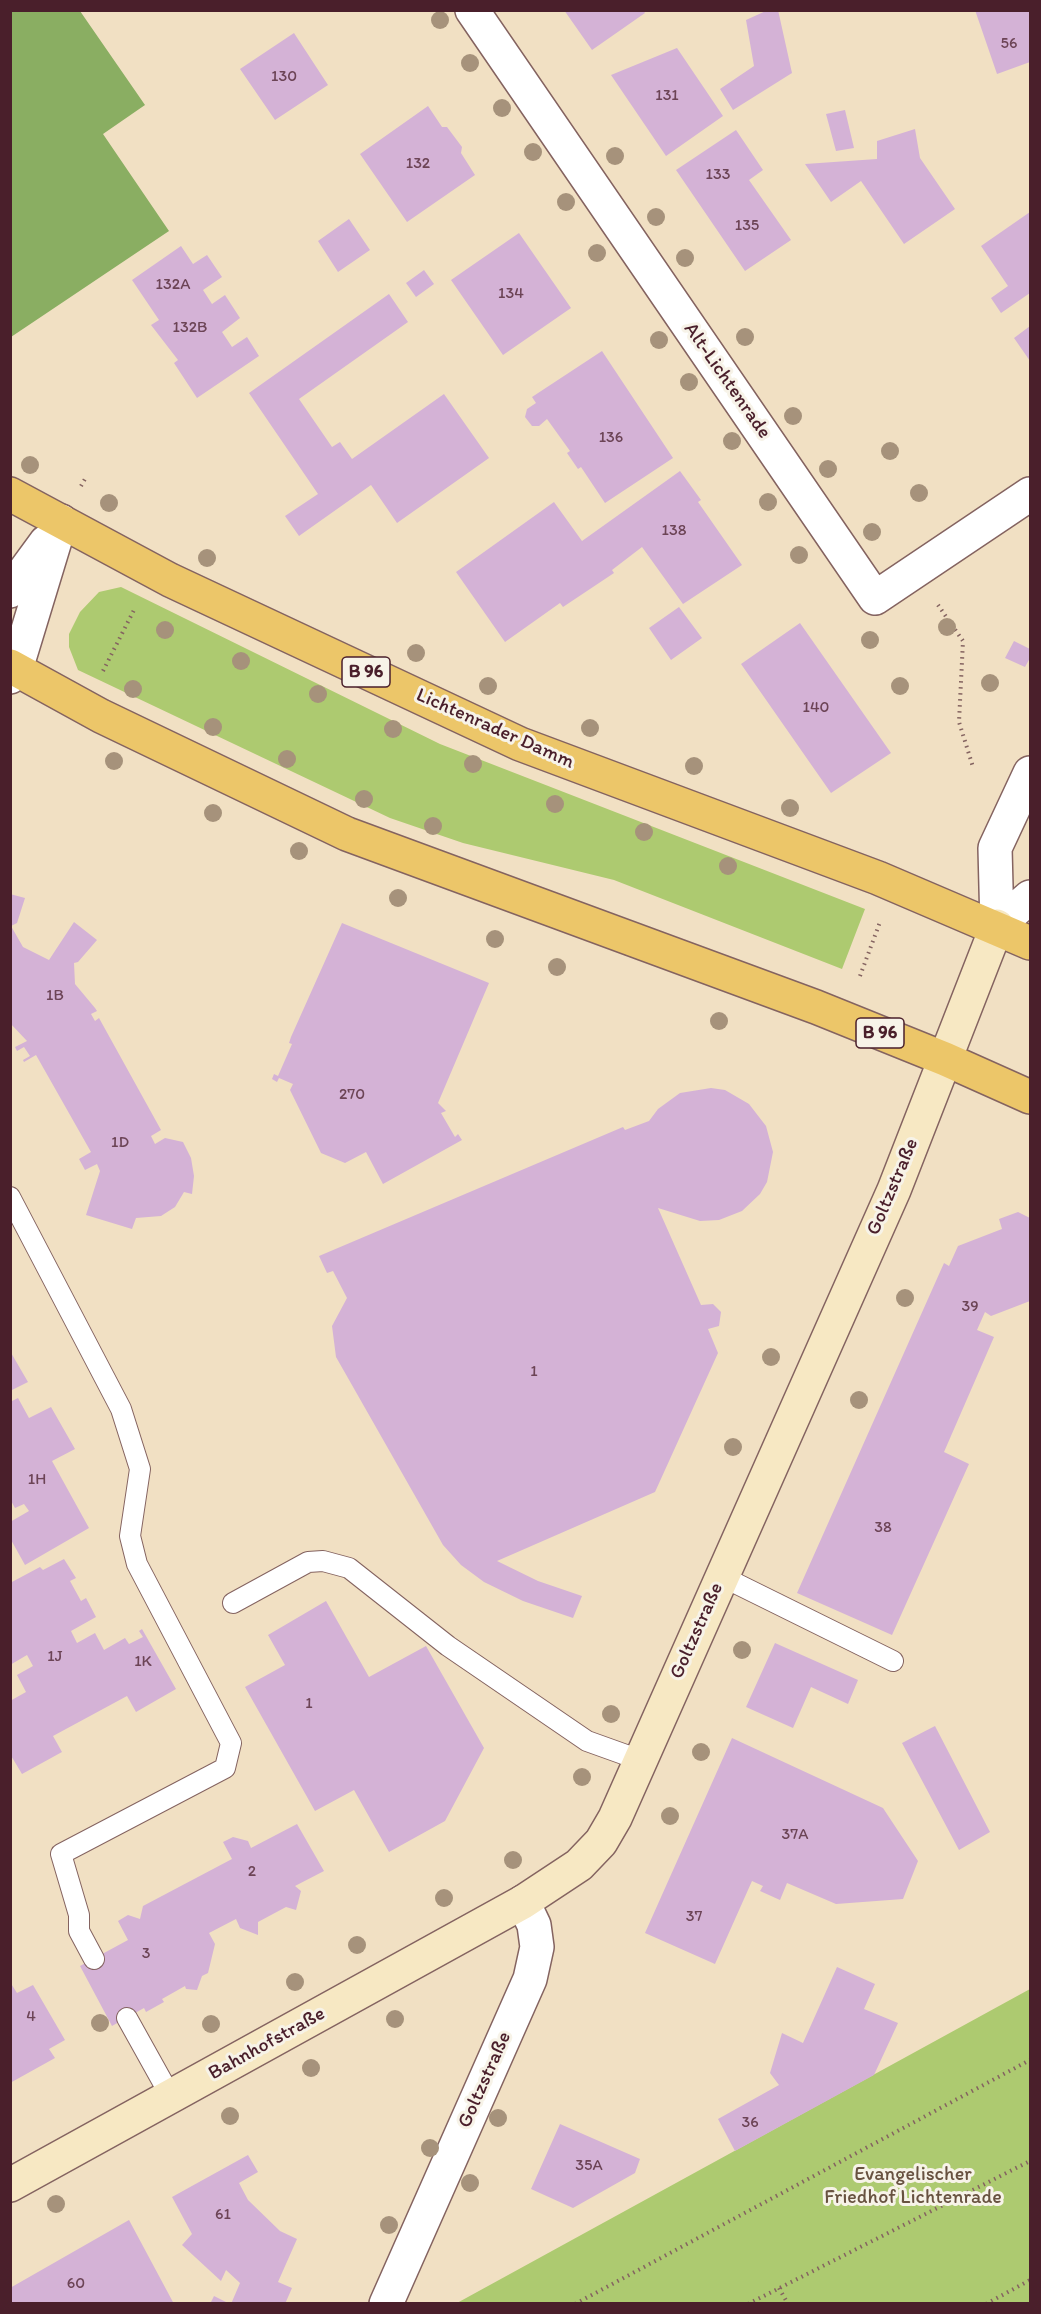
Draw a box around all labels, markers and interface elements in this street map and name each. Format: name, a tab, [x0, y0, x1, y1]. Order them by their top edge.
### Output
house number: 56	[1001, 34, 1017, 54]
house number: 130	[271, 67, 297, 87]
house number: 131	[655, 86, 679, 106]
house number: 132	[406, 154, 430, 174]
house number: 133	[706, 165, 730, 185]
house number: 135	[735, 216, 759, 236]
house number: 132A	[156, 275, 190, 295]
house number: 134	[498, 284, 524, 304]
house number: 132B	[173, 318, 207, 338]
street label: Alt-Lichtenrade	[678, 318, 776, 444]
house number: 136	[599, 428, 623, 448]
house number: 138	[662, 521, 686, 541]
road number: B 96	[342, 657, 390, 687]
street label: Lichtenrader Damm	[412, 683, 578, 775]
house number: 140	[803, 698, 829, 718]
house number: 1B	[46, 986, 64, 1006]
road number: B 96	[856, 1018, 904, 1048]
house number: 270	[339, 1085, 365, 1105]
house number: 1D	[111, 1133, 129, 1153]
street label: Goltzstraße	[862, 1135, 924, 1239]
house number: 39	[961, 1297, 979, 1317]
house number: 1	[530, 1362, 538, 1382]
house number: 1H	[28, 1470, 46, 1490]
house number: 38	[874, 1518, 892, 1538]
street label: Goltzstraße	[665, 1579, 729, 1683]
house number: 1J	[47, 1647, 63, 1667]
house number: 1K	[134, 1652, 152, 1672]
house number: 1	[305, 1694, 313, 1714]
house number: 37A	[782, 1825, 808, 1845]
house number: 2	[248, 1862, 256, 1882]
house number: 37	[686, 1907, 702, 1927]
house number: 3	[142, 1944, 150, 1964]
street label: Bahnhofstraße	[204, 2002, 330, 2086]
house number: 4	[26, 2007, 36, 2027]
street label: Goltzstraße	[453, 2028, 517, 2132]
house number: 36	[741, 2113, 759, 2133]
house number: 35A	[575, 2156, 603, 2176]
park label: Evangelischer Friedhof Lichtenrade	[824, 2163, 1002, 2210]
house number: 61	[215, 2205, 231, 2225]
house number: 60	[67, 2274, 85, 2294]

